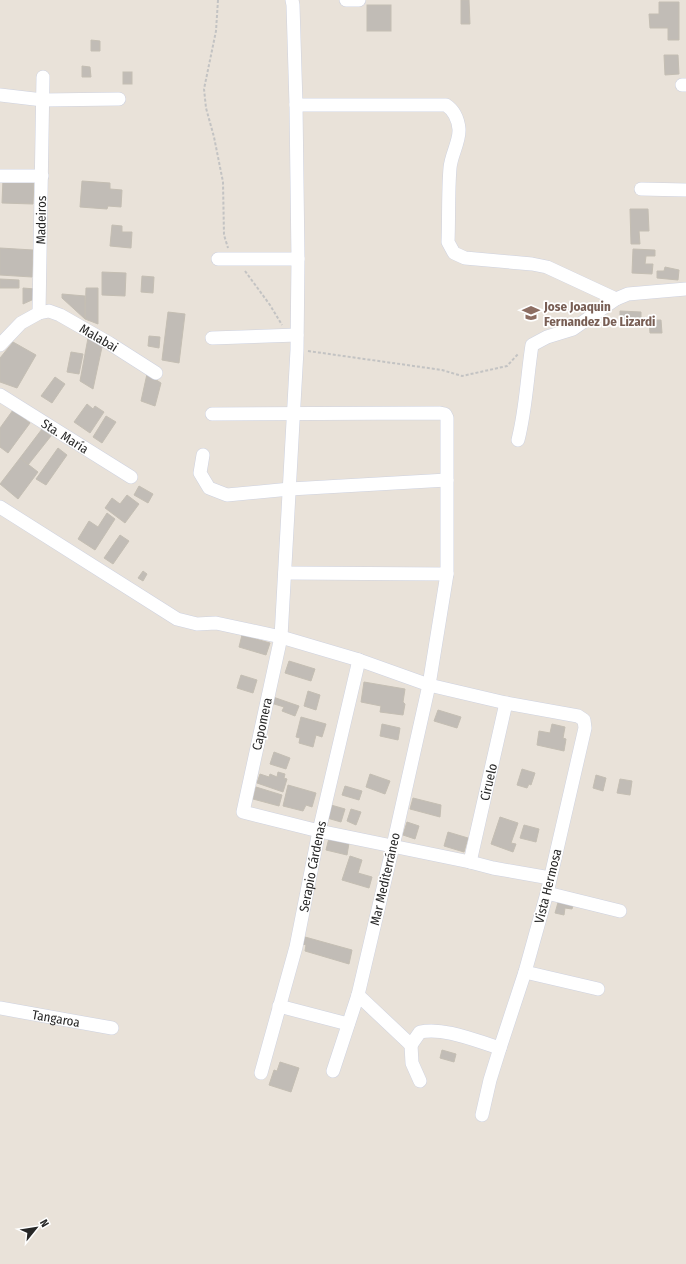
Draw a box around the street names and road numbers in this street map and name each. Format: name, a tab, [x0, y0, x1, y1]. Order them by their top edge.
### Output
street label: Madeiros	[33, 195, 48, 245]
street label: Malabai	[77, 321, 121, 354]
street label: Sta. María	[39, 416, 92, 456]
street label: Capomera	[249, 696, 275, 752]
street label: Ciruelo	[477, 762, 500, 802]
street label: Serapio Cárdenas	[296, 819, 329, 913]
street label: Mar Mediterráneo	[367, 831, 403, 927]
street label: Vista Hermosa	[531, 847, 565, 925]
street label: Tangaroa	[31, 1006, 81, 1030]

